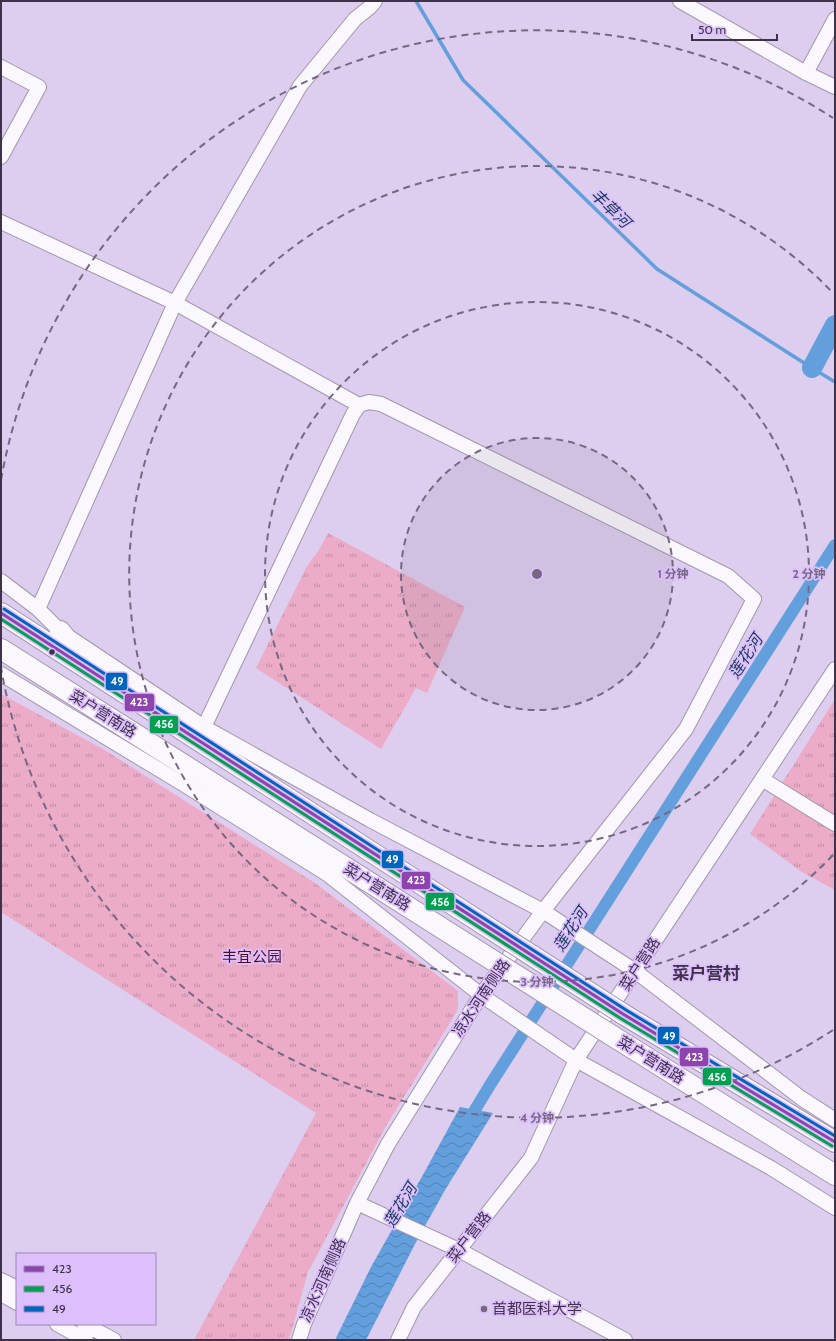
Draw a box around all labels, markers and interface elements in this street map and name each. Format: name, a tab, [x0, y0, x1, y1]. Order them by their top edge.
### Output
scale bar	[692, 16, 777, 42]
text: 50 m	[698, 22, 726, 37]
water label: 丰草河	[587, 185, 637, 234]
text: 1 分钟	[657, 566, 689, 581]
text: 2 分钟	[792, 566, 826, 581]
centre of rings	[530, 567, 544, 581]
water label: 莲花河	[724, 628, 768, 682]
unlabelled marker	[47, 647, 57, 657]
line badge: 49	[105, 672, 128, 691]
text: 49	[110, 674, 124, 688]
street label: 菜户营南路	[66, 686, 140, 742]
line badge: 423	[124, 693, 155, 712]
text: 423	[130, 695, 148, 709]
line badge: 456	[149, 715, 179, 734]
text: 456	[155, 717, 173, 731]
line badge: 49	[381, 850, 404, 869]
text: 49	[385, 852, 399, 866]
street label: 菜户营南路	[340, 859, 414, 915]
line badge: 423	[401, 871, 431, 890]
text: 423	[407, 873, 425, 887]
line badge: 456	[425, 892, 455, 911]
text: 456	[431, 895, 449, 909]
water label: 莲花河	[549, 901, 593, 955]
street label: 菜户营路	[616, 934, 664, 994]
park label: 丰宜公园	[222, 948, 282, 966]
street label: 凉水河南侧路	[448, 956, 514, 1040]
district label: 菜户营村	[672, 963, 740, 983]
text: 3 分钟	[520, 974, 554, 989]
line badge: 49	[657, 1026, 680, 1045]
text: 49	[662, 1029, 676, 1043]
street label: 菜户营南路	[614, 1032, 688, 1088]
line badge: 423	[679, 1047, 709, 1067]
text: 423	[685, 1050, 703, 1064]
line badge: 456	[702, 1067, 732, 1086]
text: 456	[708, 1070, 726, 1084]
text: 4 分钟	[520, 1110, 554, 1125]
water label: 莲花河	[380, 1177, 422, 1231]
street label: 菜户营路	[443, 1208, 495, 1266]
street label: 凉水河南侧路	[296, 1235, 350, 1325]
legend	[16, 1253, 156, 1325]
text: 423	[52, 1261, 72, 1276]
text: 456	[52, 1281, 72, 1296]
place label: 首都医科大学	[492, 1300, 582, 1318]
text: 49	[52, 1301, 66, 1316]
marker: 首都医科大学	[479, 1304, 489, 1314]

